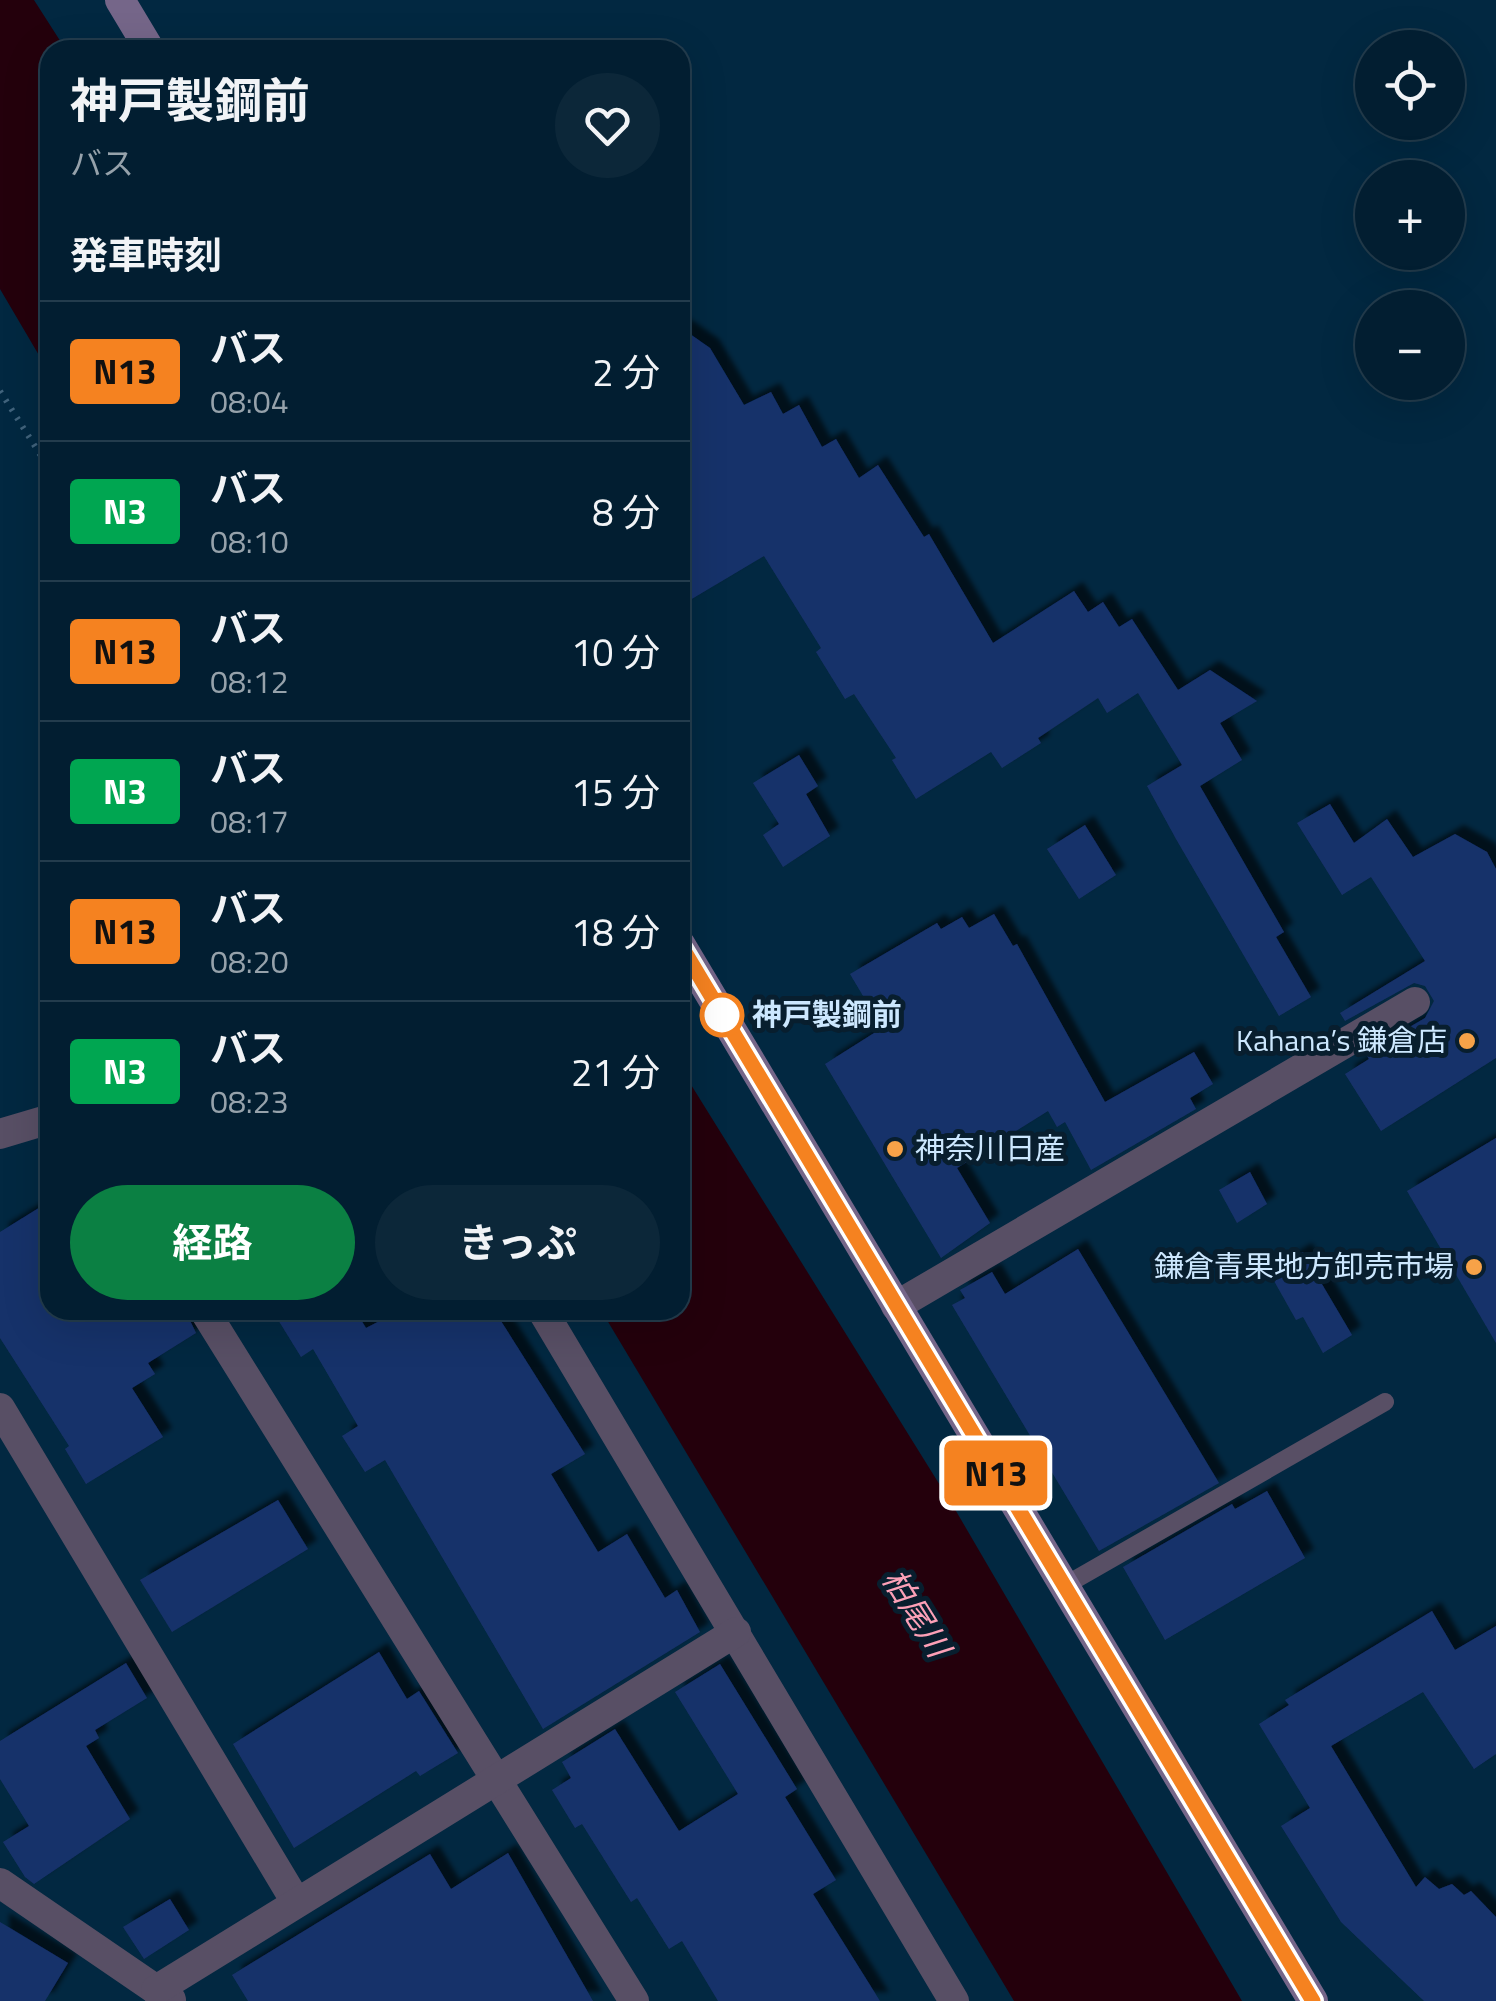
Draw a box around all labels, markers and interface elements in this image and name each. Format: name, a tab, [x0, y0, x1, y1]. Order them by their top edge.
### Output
map controls	[1355, 30, 1465, 400]
button: locate	[1355, 30, 1465, 140]
text: 神戸製鋼前	[70, 64, 310, 137]
button: heart	[555, 73, 660, 178]
text: バス	[70, 139, 134, 187]
button: +	[1355, 160, 1465, 270]
text: 発車時刻	[70, 226, 222, 284]
button: −	[1355, 290, 1465, 400]
text: バス	[210, 319, 286, 377]
text: 2 分	[592, 343, 660, 401]
text: N13	[93, 344, 157, 398]
text: 08:04	[210, 377, 289, 425]
text: バス	[210, 459, 286, 517]
text: 8 分	[592, 483, 660, 541]
text: N3	[103, 484, 147, 538]
text: 08:10	[210, 517, 289, 565]
text: バス	[210, 599, 286, 657]
text: 10 分	[571, 623, 660, 681]
text: N13	[93, 624, 157, 678]
text: 08:12	[210, 657, 289, 705]
text: バス	[210, 739, 286, 797]
text: 15 分	[571, 763, 660, 821]
text: N3	[103, 764, 147, 818]
text: 08:17	[210, 797, 289, 845]
text: バス	[210, 879, 286, 937]
text: 18 分	[571, 903, 660, 961]
text: N13	[93, 904, 157, 958]
text: 08:20	[210, 937, 289, 985]
place label: 神戸製鋼前	[752, 991, 902, 1037]
marker: 神戸製鋼前	[701, 994, 743, 1036]
place label: Kahana’s 鎌倉店	[1236, 1017, 1447, 1063]
text: バス	[210, 1019, 286, 1077]
marker: Kahana’s 鎌倉店	[1456, 1030, 1478, 1052]
text: 21 分	[571, 1043, 660, 1101]
text: N3	[103, 1044, 147, 1098]
text: 08:23	[210, 1077, 289, 1125]
place label: 神奈川日産	[915, 1125, 1065, 1171]
marker: 神奈川日産	[884, 1138, 906, 1160]
button: 経路	[70, 1185, 355, 1300]
button: きっぷ	[375, 1185, 660, 1300]
place label: 鎌倉青果地方卸売市場	[1154, 1243, 1454, 1289]
marker: 鎌倉青果地方卸売市場	[1463, 1256, 1485, 1278]
line badge: N13	[938, 1440, 1054, 1506]
text: N13	[964, 1446, 1028, 1500]
water label: 柏尾川	[871, 1559, 964, 1668]

